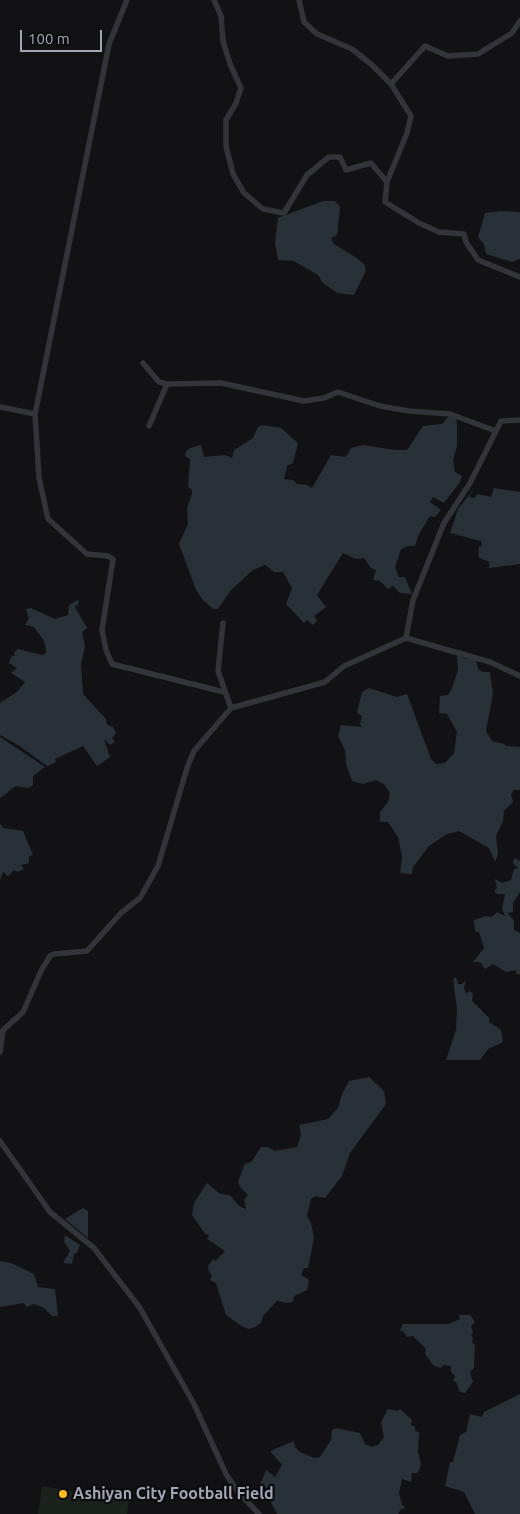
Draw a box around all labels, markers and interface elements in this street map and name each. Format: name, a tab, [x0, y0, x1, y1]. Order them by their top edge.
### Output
scale bar	[22, 20, 105, 52]
text: 100 m	[28, 30, 70, 47]
place label: Ashiyan City Football Field	[73, 1484, 274, 1504]
marker: Ashiyan City Football Field	[57, 1488, 69, 1500]

